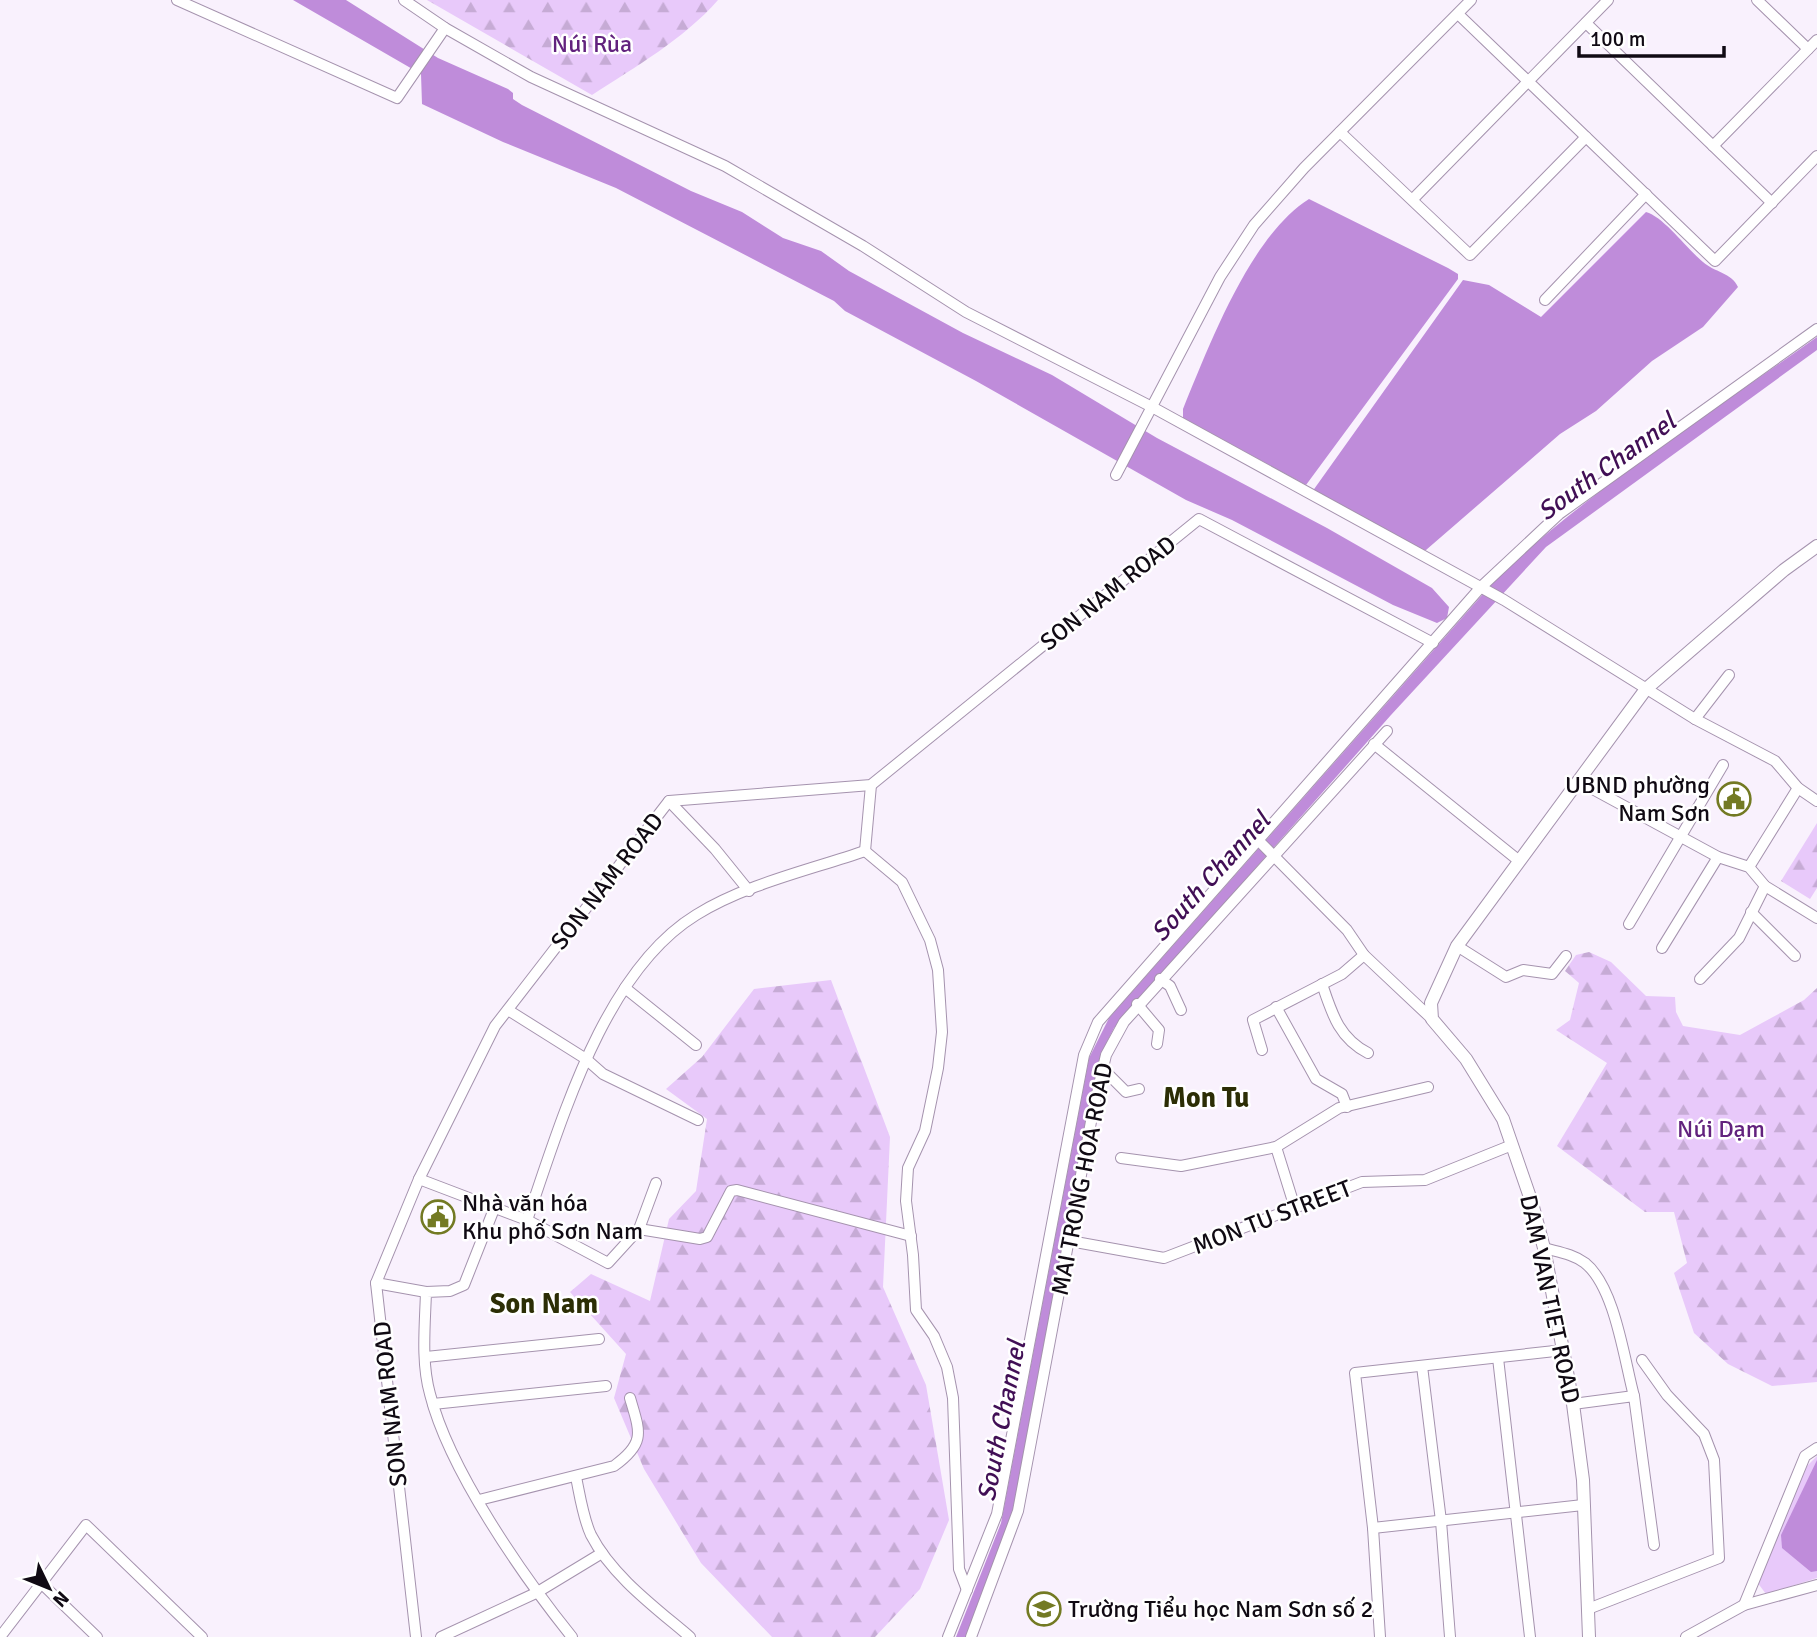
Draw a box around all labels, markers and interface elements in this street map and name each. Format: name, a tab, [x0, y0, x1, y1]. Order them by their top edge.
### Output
scale bar	[1579, 14, 1724, 58]
text: 100 m	[1590, 26, 1645, 52]
park label: Núi Rùa	[552, 29, 632, 59]
water label: South Channel	[1532, 405, 1684, 528]
street label: SON NAM ROAD	[1034, 529, 1182, 657]
place label: UBND phường Nam Sơn	[1565, 770, 1710, 828]
public building icon: UBND phường Nam Sơn	[1715, 780, 1753, 818]
water label: South Channel	[1145, 804, 1279, 948]
street label: SON NAM ROAD	[544, 806, 670, 956]
street label: MAI TRONG HOA ROAD	[1045, 1060, 1119, 1298]
district label: Mon Tu	[1163, 1081, 1249, 1115]
park label: Núi Dạm	[1677, 1114, 1765, 1144]
street label: MON TU STREET	[1188, 1173, 1356, 1261]
place label: Nhà văn hóa Khu phố Sơn Nam	[462, 1188, 643, 1246]
street label: DAM VAN TIET ROAD	[1513, 1192, 1587, 1406]
public building icon: Nhà văn hóa Khu phố Sơn Nam	[419, 1198, 457, 1236]
district label: Son Nam	[490, 1287, 598, 1321]
street label: SON NAM ROAD	[366, 1320, 414, 1488]
water label: South Channel	[971, 1336, 1034, 1504]
north arrow	[14, 1553, 84, 1623]
text: N	[47, 1586, 74, 1612]
school or university icon: Trường Tiểu học Nam Sơn số 2	[1025, 1590, 1063, 1628]
place label: Trường Tiểu học Nam Sơn số 2	[1068, 1594, 1373, 1624]

